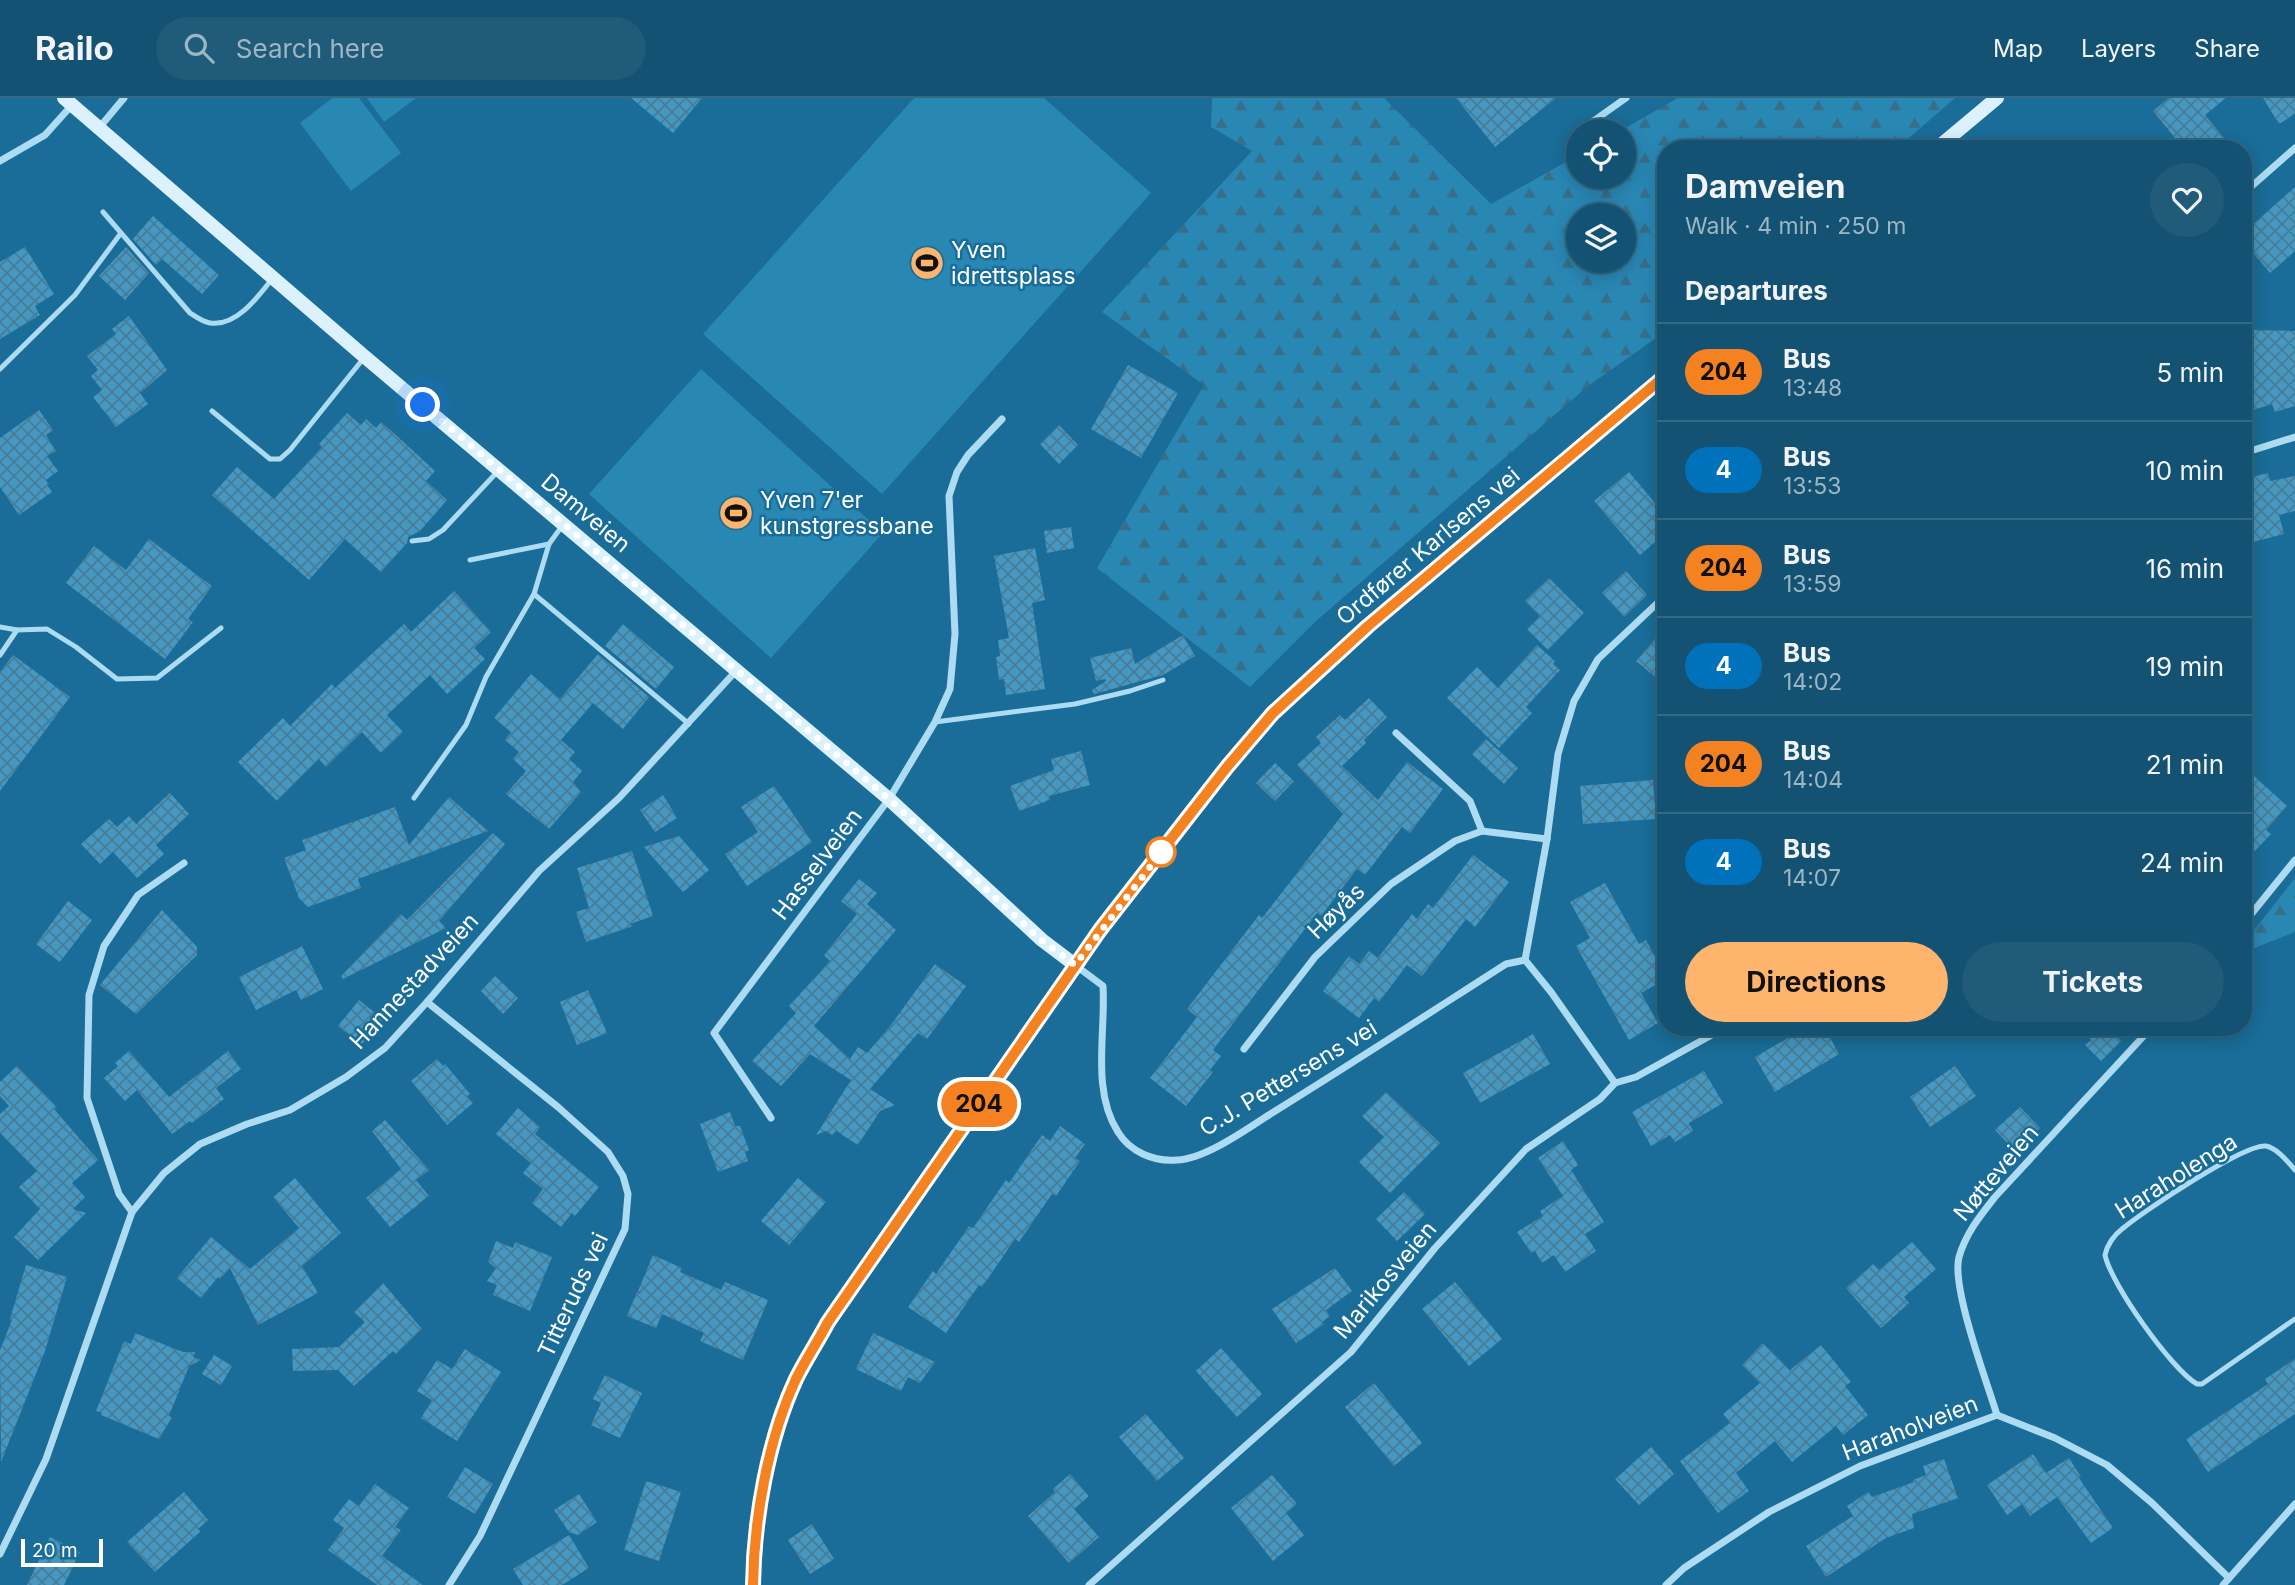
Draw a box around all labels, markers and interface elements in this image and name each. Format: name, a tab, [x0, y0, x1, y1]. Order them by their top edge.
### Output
search box	[156, 17, 646, 80]
text: Railo	[35, 28, 114, 68]
icon: search	[180, 29, 218, 67]
text: Search here	[236, 33, 384, 64]
text: Map	[1993, 34, 2043, 63]
text: Layers	[2081, 34, 2156, 63]
text: Share	[2194, 34, 2260, 63]
map controls	[1566, 119, 1636, 273]
button: locate	[1566, 119, 1636, 189]
button: heart	[2150, 163, 2224, 237]
text: Damveien	[1685, 166, 1846, 206]
button: layers	[1566, 203, 1636, 273]
text: Walk · 4 min · 250 m	[1685, 212, 1907, 240]
place label: Yven idrettsplass	[951, 236, 1076, 290]
sports icon: Yven idrettsplass	[908, 244, 946, 282]
text: Departures	[1685, 275, 1828, 306]
text: Bus	[1783, 343, 1831, 374]
text: 204	[1700, 357, 1747, 386]
text: 5 min	[2156, 357, 2224, 388]
text: 13:48	[1783, 374, 1842, 402]
your location	[405, 387, 440, 422]
text: Bus	[1783, 441, 1831, 472]
text: 4	[1715, 455, 1732, 484]
text: 10 min	[2145, 455, 2224, 486]
street label: Ordfører Karlsens vei	[1331, 461, 1525, 631]
street label: Damveien	[536, 468, 636, 558]
text: 13:53	[1783, 472, 1841, 500]
place label: Yven 7'er kunstgressbane	[760, 486, 934, 540]
sports icon: Yven 7'er kunstgressbane	[717, 494, 755, 532]
text: Bus	[1783, 539, 1831, 570]
text: 204	[1700, 553, 1747, 582]
text: 16 min	[2146, 553, 2224, 584]
text: 13:59	[1783, 570, 1841, 598]
text: Bus	[1783, 637, 1831, 668]
text: 4	[1715, 651, 1732, 680]
text: 19 min	[2146, 651, 2224, 682]
text: 14:02	[1783, 668, 1842, 696]
text: Bus	[1783, 735, 1831, 766]
text: 204	[1700, 749, 1747, 778]
text: 21 min	[2146, 749, 2224, 780]
text: 14:04	[1783, 766, 1843, 794]
street label: Hasselveien	[766, 803, 868, 925]
text: Bus	[1783, 833, 1831, 864]
unlabelled marker	[1146, 837, 1176, 867]
text: 4	[1715, 847, 1732, 876]
text: 24 min	[2140, 847, 2224, 878]
text: 14:07	[1783, 864, 1841, 892]
street label: Høyås	[1302, 877, 1370, 945]
street label: Hannestadveien	[344, 907, 484, 1055]
button: Directions	[1685, 942, 1948, 1022]
button: Tickets	[1962, 942, 2224, 1022]
street label: C.J. Pettersens vei	[1194, 1014, 1382, 1142]
line badge: 204	[939, 1081, 1019, 1127]
text: 204	[955, 1089, 1003, 1118]
street label: Nøtteveien	[1948, 1119, 2044, 1227]
street label: Haraholenga	[2110, 1127, 2242, 1225]
street label: Marikosveien	[1328, 1216, 1442, 1344]
street label: Titteruds vei	[532, 1228, 614, 1362]
street label: Haraholveien	[1838, 1389, 1982, 1467]
scale bar	[21, 1536, 103, 1568]
text: 20 m	[32, 1539, 78, 1562]

